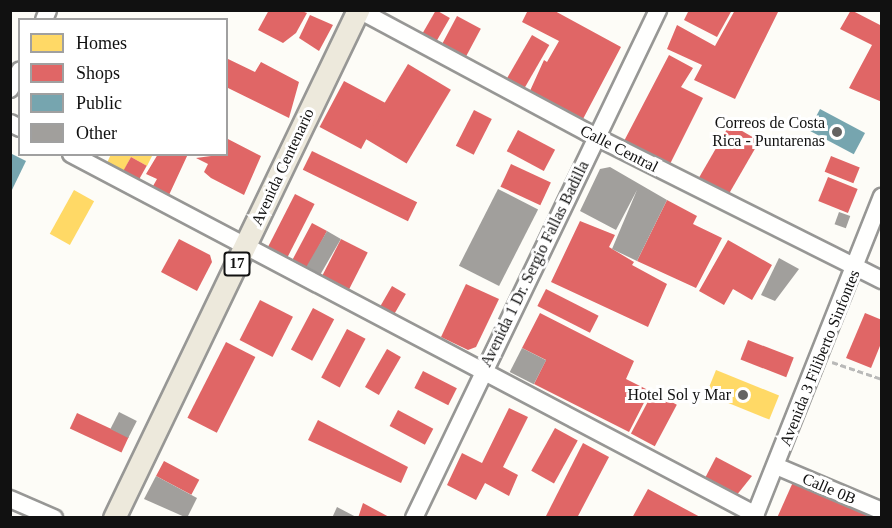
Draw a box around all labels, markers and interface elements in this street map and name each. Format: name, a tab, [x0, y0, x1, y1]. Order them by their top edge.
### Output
legend	[18, 18, 228, 156]
text: Homes	[76, 33, 127, 53]
text: Shops	[76, 63, 120, 83]
text: Public	[76, 93, 122, 113]
street label: Avenida Centenario	[247, 105, 319, 229]
place label: Correos de Costa Rica - Puntarenas	[712, 113, 825, 151]
street label: Calle Central	[577, 121, 661, 177]
text: Other	[76, 123, 117, 143]
marker: Correos de Costa Rica - Puntarenas	[830, 125, 844, 139]
street label: Avenida 1 Dr. Sergio Fallas Badilla	[477, 158, 593, 370]
road number: 17	[224, 252, 250, 276]
street label: Avenida 3 Filiberto Sinfontes	[776, 267, 864, 449]
place label: Hotel Sol y Mar	[627, 385, 731, 405]
marker: Hotel Sol y Mar	[736, 388, 750, 402]
street label: Calle 0B	[799, 469, 859, 509]

